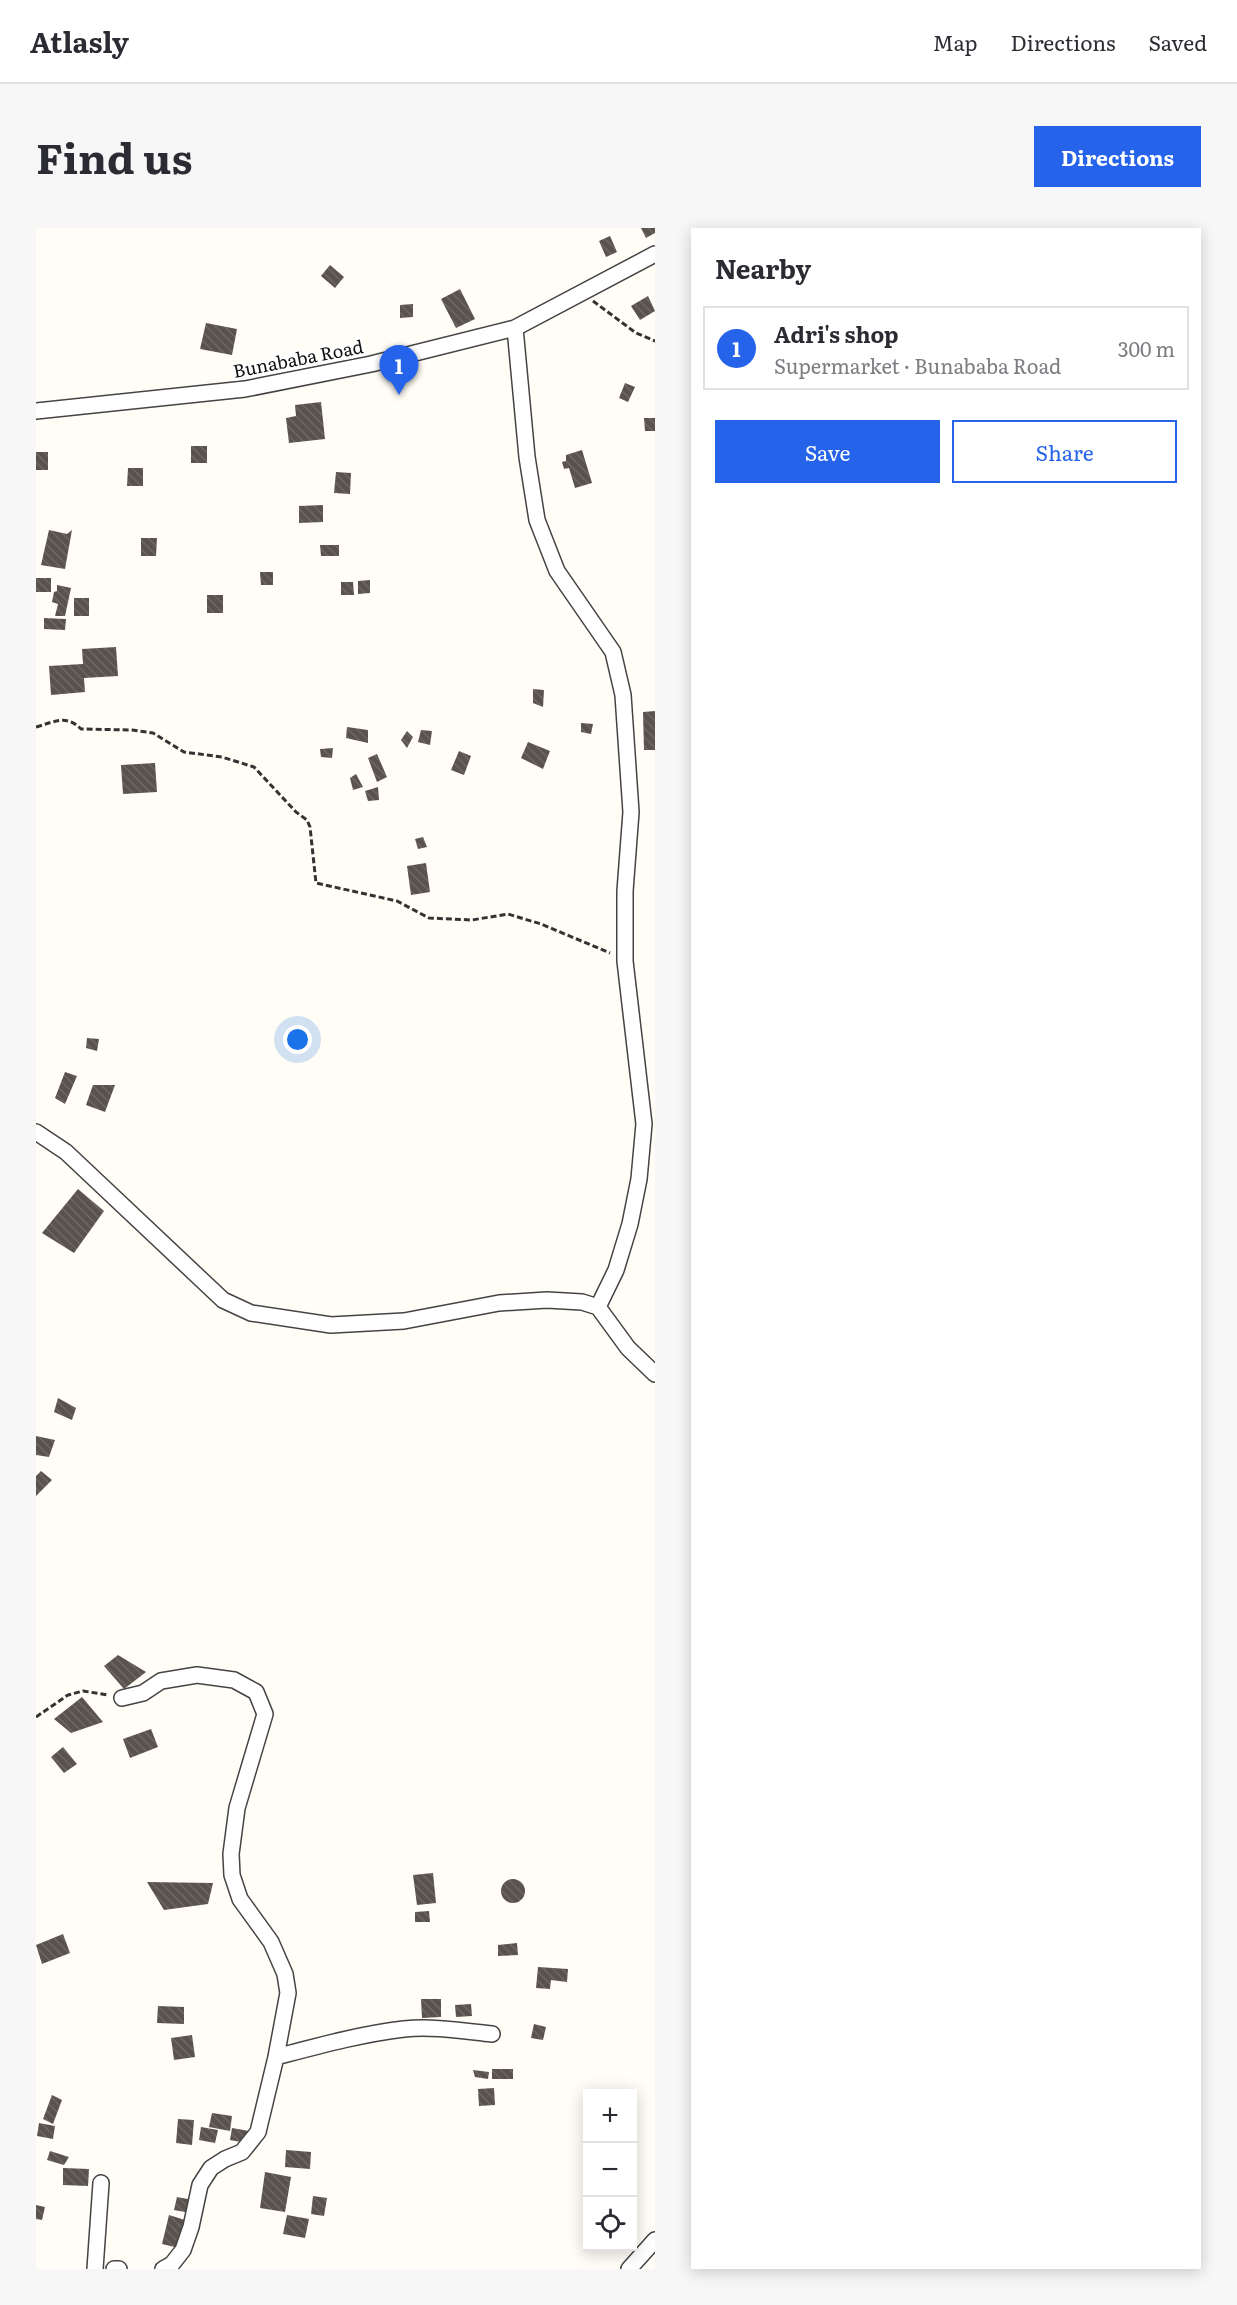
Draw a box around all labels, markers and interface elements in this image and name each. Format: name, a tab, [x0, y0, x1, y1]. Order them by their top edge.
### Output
text: Atlasly	[30, 20, 129, 62]
text: Map	[933, 26, 978, 57]
text: Directions	[1011, 26, 1116, 57]
text: Saved	[1149, 26, 1207, 57]
text: Find us	[36, 125, 193, 187]
button: Directions	[1034, 126, 1201, 187]
text: Nearby	[715, 248, 811, 287]
text: Adri's shop	[774, 317, 899, 350]
street label: Bunababa Road	[230, 332, 366, 384]
text: 1	[732, 333, 741, 363]
text: 300 m	[1118, 333, 1175, 363]
pin: 1	[380, 346, 418, 395]
text: Supermarket · Bunababa Road	[774, 350, 1061, 380]
button: Save	[715, 420, 940, 483]
button: Share	[952, 420, 1177, 483]
your location	[283, 1025, 312, 1054]
map controls	[583, 2089, 637, 2251]
button: +	[583, 2089, 637, 2143]
button: −	[583, 2143, 637, 2197]
button: locate	[583, 2197, 637, 2251]

